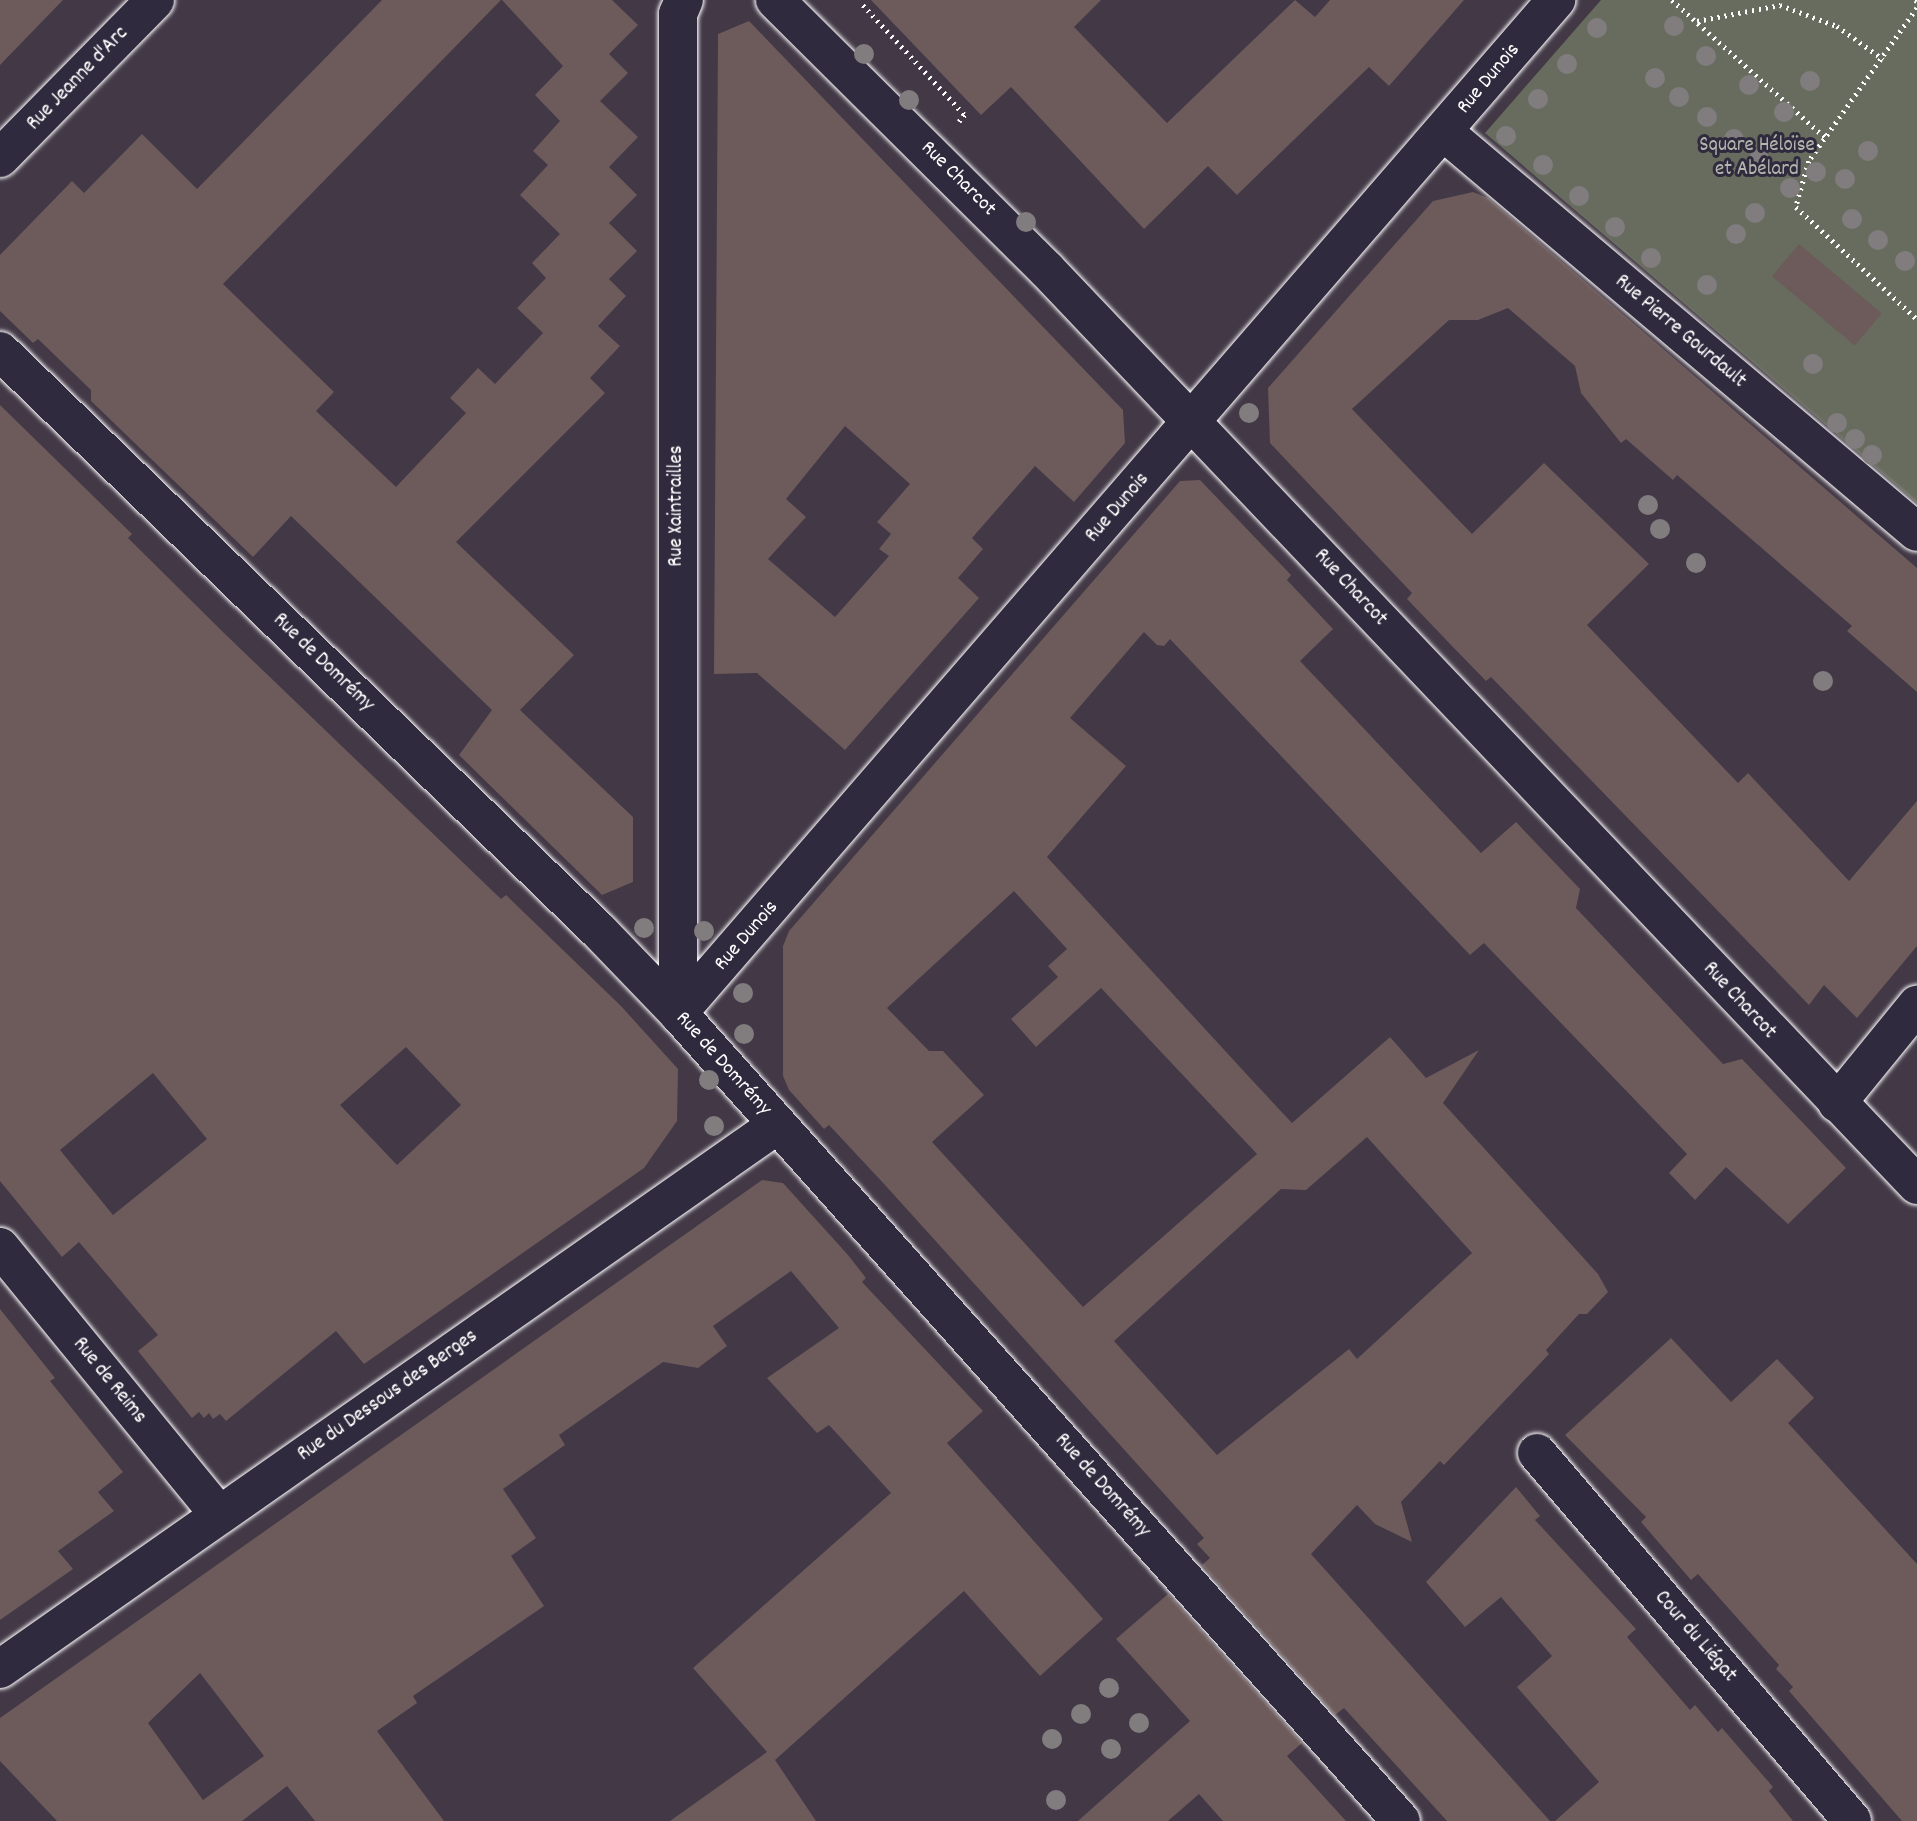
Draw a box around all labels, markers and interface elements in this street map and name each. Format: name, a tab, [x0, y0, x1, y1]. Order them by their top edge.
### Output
street label: Rue Jeanne d'Arc	[22, 22, 134, 136]
street label: Rue Dunois	[1452, 38, 1526, 120]
park label: Square Héloïse et Abélard	[1699, 133, 1815, 183]
street label: Rue Charcot	[915, 136, 1001, 222]
street label: Rue Pierre Gourdault	[1609, 270, 1751, 394]
street label: Rue Xaintrailles	[664, 445, 690, 567]
street label: Rue Dunois	[1081, 468, 1155, 548]
street label: Rue Charcot	[1308, 544, 1392, 632]
street label: Rue de Domrémy	[267, 608, 379, 718]
street label: Rue Dunois	[710, 896, 784, 976]
street label: Rue Charcot	[1697, 957, 1781, 1045]
street label: Rue de Domrémy	[670, 1007, 776, 1121]
street label: Rue du Dessous des Berges	[293, 1324, 483, 1468]
street label: Rue de Reims	[67, 1333, 151, 1429]
street label: Rue de Domrémy	[1049, 1429, 1155, 1543]
street label: Cour du Liégat	[1648, 1586, 1742, 1688]

